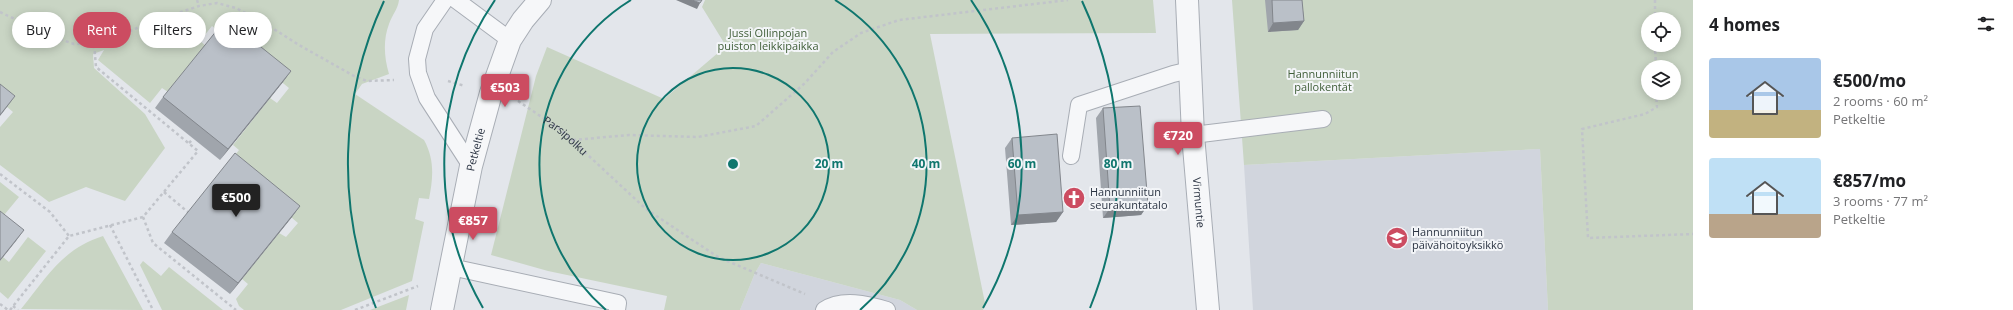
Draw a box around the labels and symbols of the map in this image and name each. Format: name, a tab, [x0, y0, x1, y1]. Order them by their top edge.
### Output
park label: Jussi Ollinpojan puiston leikkipaikka	[718, 25, 819, 53]
park label: Hannunniitun pallokentät	[1288, 66, 1358, 94]
pin: €503	[481, 74, 529, 108]
street label: Parsipolku	[541, 112, 591, 158]
pin: €720	[1154, 122, 1202, 156]
street label: Petkeltie	[462, 126, 488, 172]
text: 20 m	[815, 155, 843, 172]
text: 40 m	[912, 155, 940, 172]
text: 60 m	[1008, 155, 1036, 172]
text: 80 m	[1104, 155, 1132, 172]
centre of rings	[726, 157, 740, 171]
street label: Virmuntie	[1190, 177, 1209, 228]
pin: €500	[212, 184, 260, 218]
place label: Hannunniitun seurakuntatalo	[1090, 184, 1168, 212]
church icon: Hannunniitun seurakuntatalo	[1061, 185, 1087, 211]
pin: €857	[449, 207, 497, 241]
place label: Hannunniitun päivähoitoyksikkö	[1412, 224, 1504, 252]
school or university icon: Hannunniitun päivähoitoyksikkö	[1384, 225, 1410, 251]

